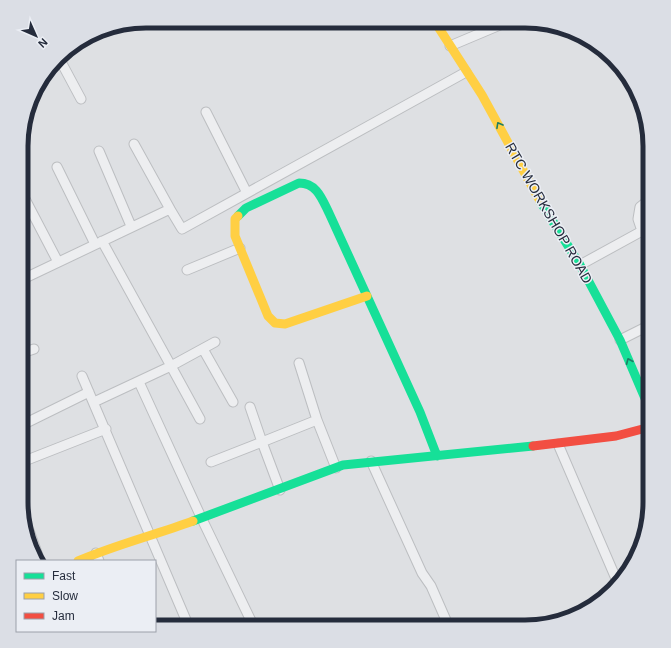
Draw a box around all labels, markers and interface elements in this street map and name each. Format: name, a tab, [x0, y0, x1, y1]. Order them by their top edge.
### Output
north arrow	[16, 16, 56, 56]
text: N	[36, 36, 50, 50]
one-way arrow	[496, 122, 503, 129]
street label: RTC WORKSHOP ROAD	[502, 140, 596, 286]
one-way arrow	[626, 358, 634, 366]
legend	[16, 560, 156, 632]
text: Fast	[52, 569, 76, 583]
text: Slow	[52, 589, 78, 603]
text: Jam	[52, 609, 75, 623]

